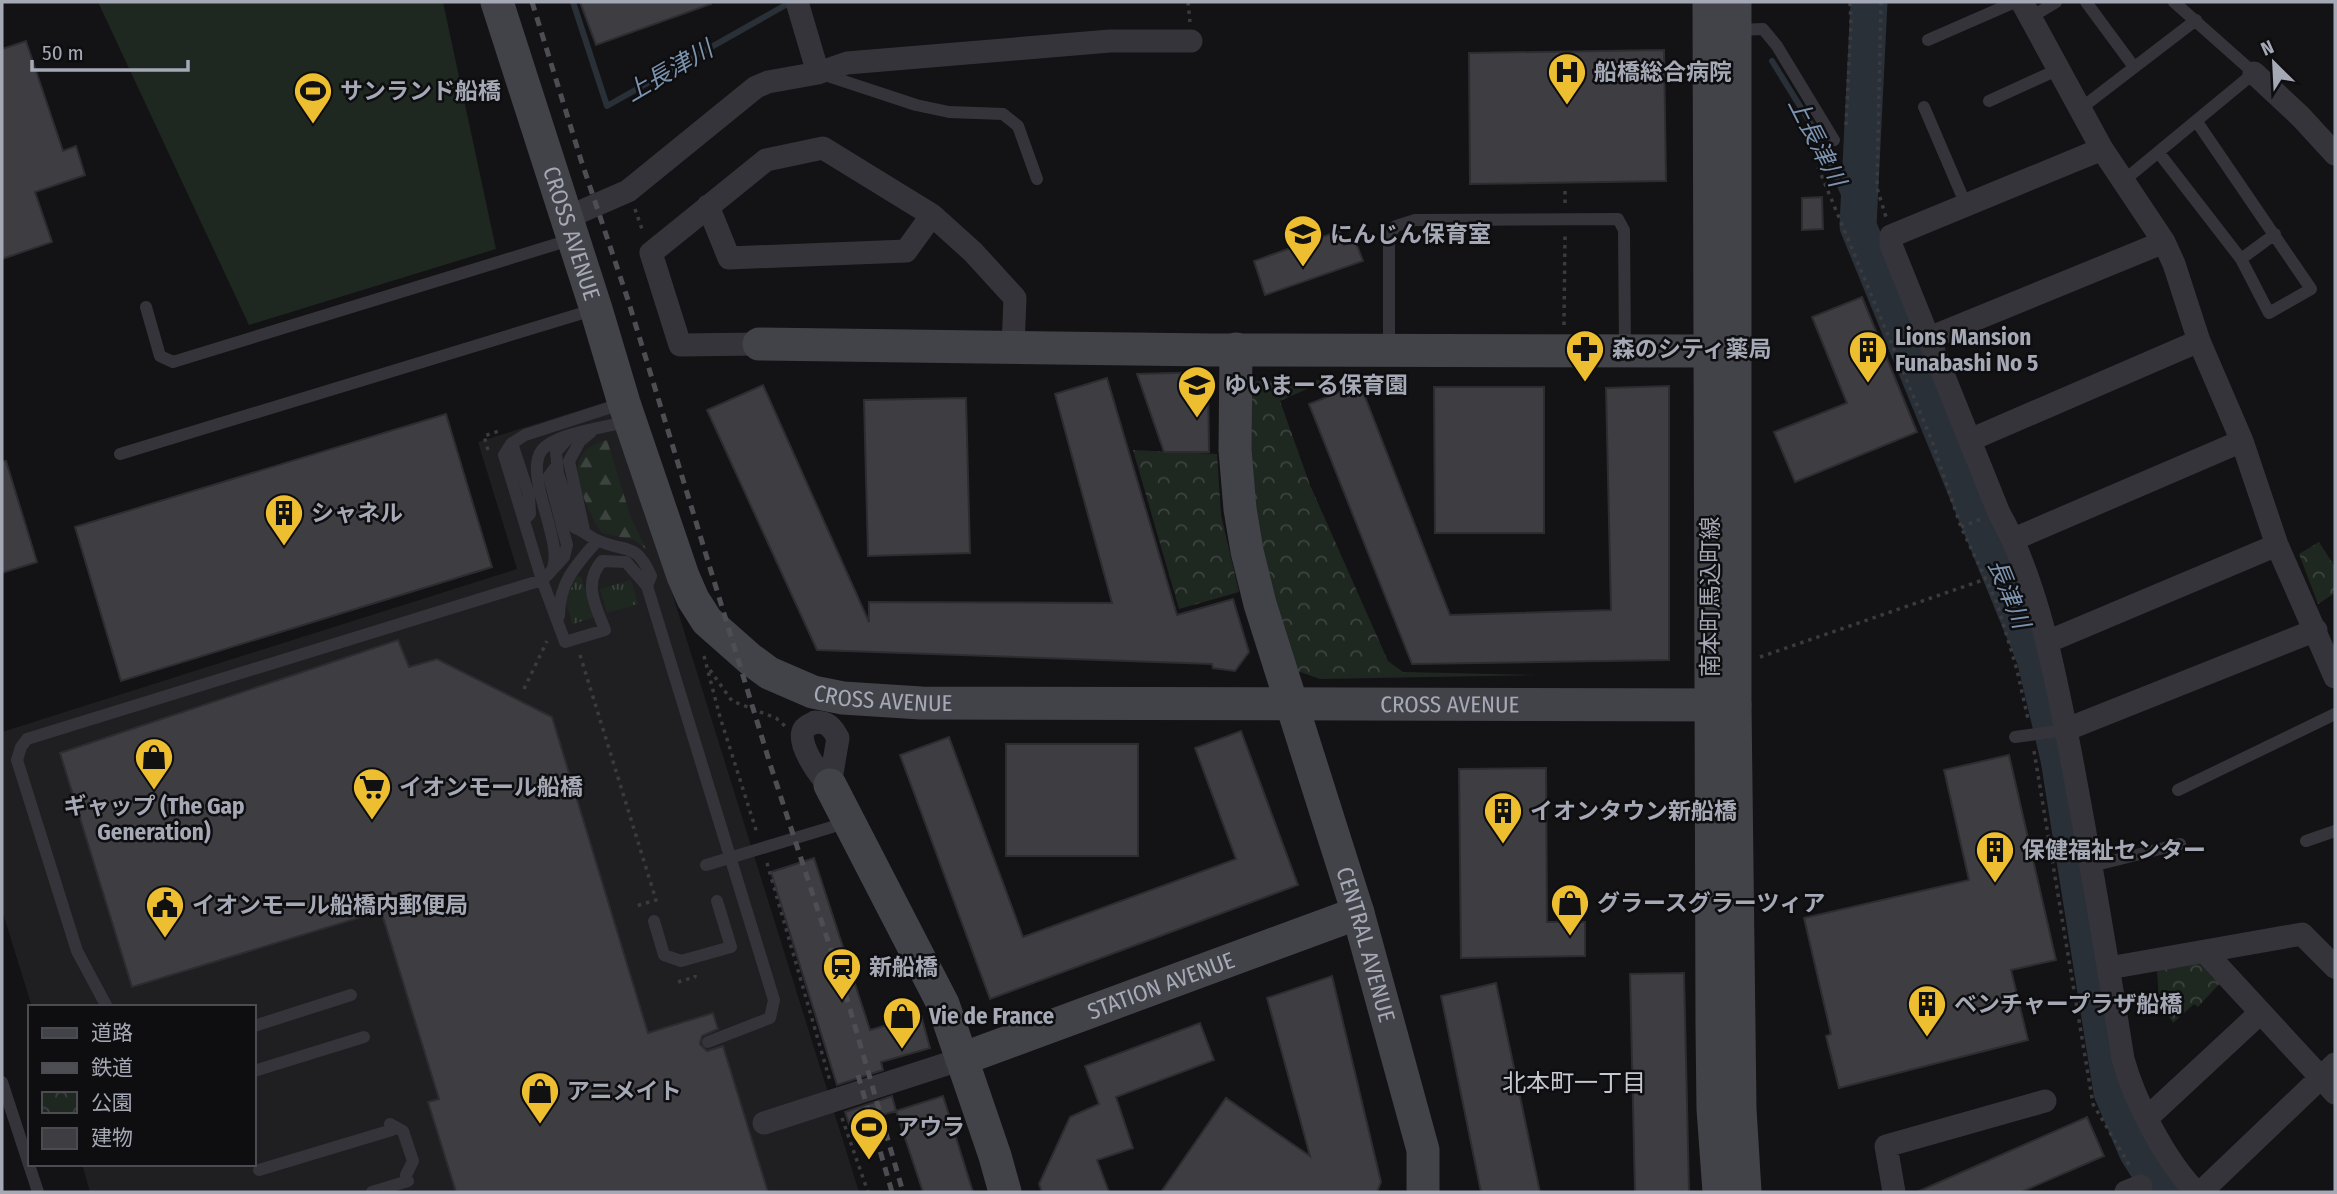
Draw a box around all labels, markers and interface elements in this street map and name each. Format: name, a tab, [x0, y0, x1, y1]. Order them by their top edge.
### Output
scale bar	[32, 28, 187, 72]
north arrow	[2239, 28, 2309, 98]
water label: 上長津川	[620, 33, 720, 107]
text: N	[2257, 35, 2277, 61]
text: 50 m	[42, 40, 84, 66]
hospital icon: 船橋総合病院	[1546, 51, 1588, 106]
place label: 船橋総合病院	[1594, 58, 1732, 86]
sports icon: サンランド船橋	[292, 70, 334, 125]
place label: サンランド船橋	[340, 77, 501, 105]
water label: 上長津川	[1783, 93, 1853, 194]
street label: CROSS AVENUE	[537, 163, 606, 304]
school or university icon: にんじん保育室	[1282, 213, 1324, 268]
place label: にんじん保育室	[1330, 220, 1491, 248]
place label: Lions Mansion Funabashi No 5	[1895, 323, 2038, 377]
pharmacy icon: 森のシティ薬局	[1564, 328, 1606, 383]
building icon: Lions Mansion Funabashi No 5	[1847, 329, 1889, 384]
place label: 森のシティ薬局	[1612, 335, 1772, 363]
school or university icon: ゆいまーる保育園	[1176, 364, 1218, 419]
place label: ゆいまーる保育園	[1224, 371, 1408, 399]
building icon: シャネル	[263, 492, 305, 547]
place label: シャネル	[311, 499, 403, 527]
street label: 南本町馬込町線	[1696, 517, 1724, 678]
water label: 長津川	[1983, 555, 2037, 635]
street label: CROSS AVENUE	[811, 678, 952, 717]
street label: CROSS AVENUE	[1380, 690, 1519, 718]
shop icon: ギャップ (The Gap Generation)	[133, 736, 175, 791]
supermarket icon: イオンモール船橋	[351, 766, 393, 821]
place label: イオンモール船橋	[399, 773, 583, 801]
building icon: イオンタウン新船橋	[1482, 790, 1524, 845]
place label: ギャップ (The Gap Generation)	[64, 792, 244, 846]
place label: イオンタウン新船橋	[1530, 797, 1737, 825]
building icon: 保健福祉センター	[1974, 829, 2016, 884]
place label: 保健福祉センター	[2022, 836, 2206, 864]
street label: CENTRAL AVENUE	[1330, 863, 1401, 1025]
shop icon: グラースグラーツィア	[1549, 882, 1591, 937]
public building icon: イオンモール船橋内郵便局	[144, 884, 186, 939]
place label: グラースグラーツィア	[1597, 889, 1825, 917]
place label: イオンモール船橋内郵便局	[192, 891, 468, 919]
station icon: 新船橋	[821, 946, 863, 1001]
street label: STATION AVENUE	[1084, 946, 1238, 1026]
place label: 新船橋	[869, 953, 938, 981]
building icon: ベンチャープラザ船橋	[1906, 983, 1948, 1038]
place label: ベンチャープラザ船橋	[1954, 990, 2182, 1018]
shop icon: Vie de France	[881, 995, 923, 1050]
place label: Vie de France	[928, 1002, 1055, 1030]
legend	[28, 1005, 256, 1166]
text: 道路	[91, 1020, 133, 1046]
text: 鉄道	[91, 1055, 133, 1081]
district label: 北本町一丁目	[1502, 1069, 1646, 1097]
shop icon: アニメイト	[519, 1070, 561, 1125]
place label: アニメイト	[567, 1077, 682, 1105]
text: 公園	[91, 1090, 133, 1116]
sports icon: アウラ	[848, 1106, 890, 1161]
place label: アウラ	[896, 1113, 965, 1141]
text: 建物	[91, 1125, 133, 1151]

